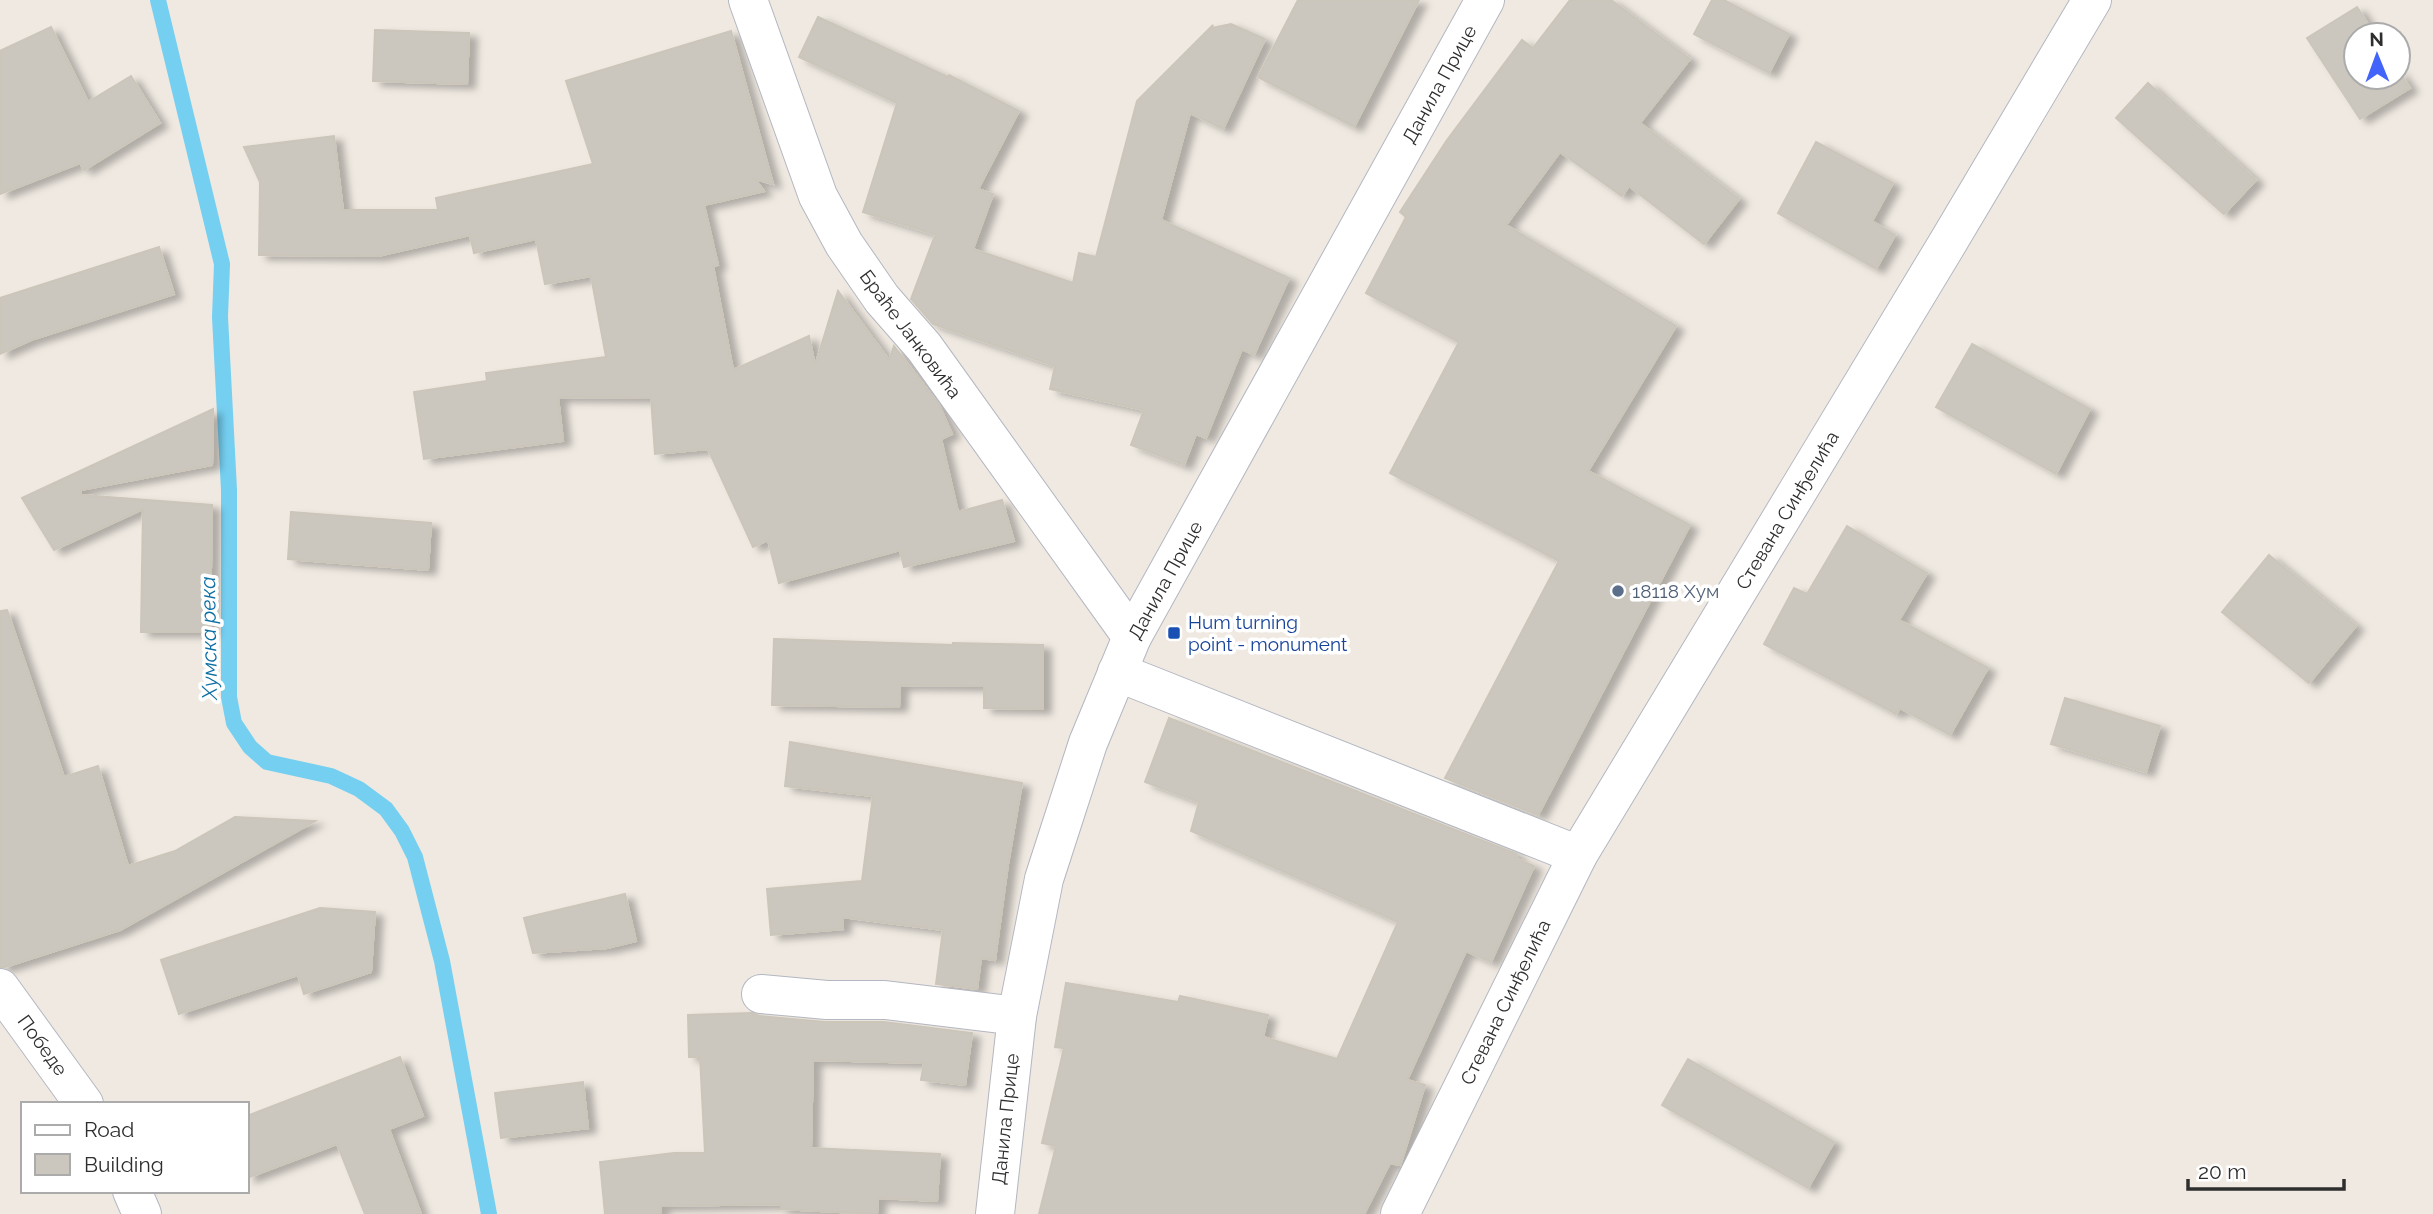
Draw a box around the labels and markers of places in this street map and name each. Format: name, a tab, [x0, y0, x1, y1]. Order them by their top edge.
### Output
place label: 18118 Хум	[1632, 580, 1719, 602]
marker: 18118 Хум	[1610, 583, 1626, 599]
place label: Hum turning point - monument	[1188, 611, 1348, 655]
marker: Hum turning point - monument	[1166, 625, 1182, 641]

